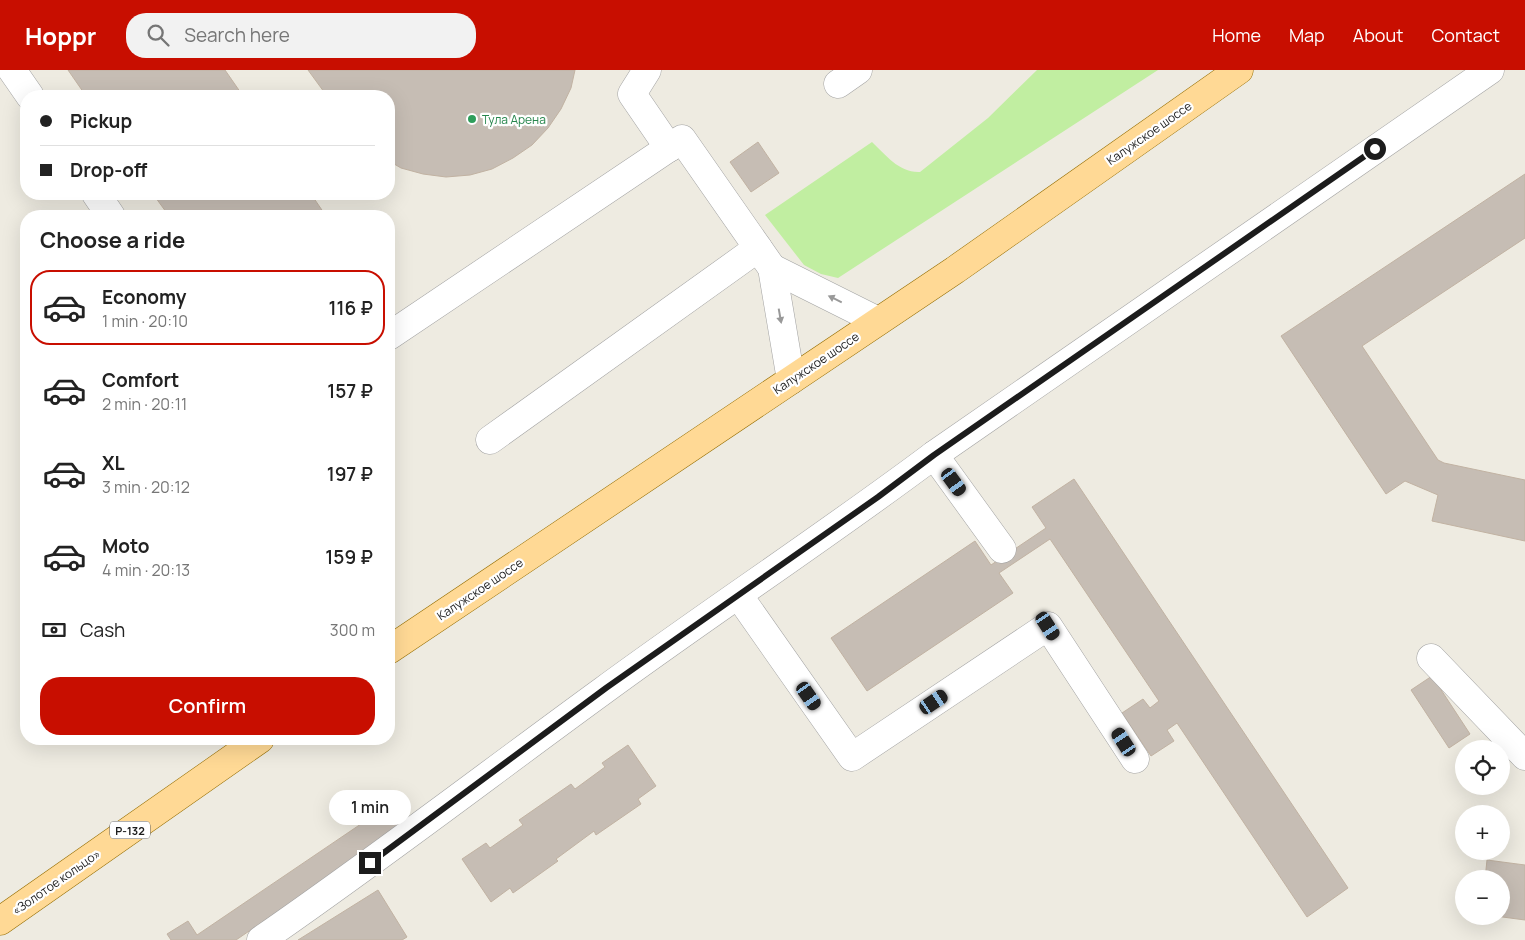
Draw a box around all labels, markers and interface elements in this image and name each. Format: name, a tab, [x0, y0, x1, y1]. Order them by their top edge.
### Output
search box	[126, 13, 476, 58]
text: Hoppr	[25, 19, 96, 52]
icon: search	[144, 21, 172, 49]
text: Search here	[184, 22, 290, 48]
text: Home	[1212, 23, 1261, 47]
text: Map	[1289, 23, 1325, 47]
text: About	[1353, 23, 1403, 47]
text: Contact	[1431, 23, 1500, 47]
street label: Калужское шоссе	[1103, 97, 1195, 169]
text: Pickup	[70, 108, 132, 134]
place label: Тула Арена	[482, 111, 546, 128]
marker: Тула Арена	[466, 113, 478, 125]
route start	[1364, 138, 1386, 160]
text: Drop-off	[70, 157, 147, 183]
text: Choose a ride	[40, 225, 185, 255]
text: Economy	[102, 284, 186, 310]
icon: car	[42, 285, 87, 330]
text: 116 ₽	[328, 295, 373, 321]
one-way arrow	[828, 295, 842, 303]
one-way arrow	[776, 308, 784, 324]
text: 1 min · 20:10	[102, 310, 188, 332]
street label: Калужское шоссе	[770, 328, 862, 398]
text: Comfort	[102, 367, 179, 393]
icon: car	[42, 368, 87, 413]
text: 157 ₽	[327, 378, 373, 404]
text: 2 min · 20:11	[102, 393, 187, 415]
text: XL	[102, 450, 125, 476]
icon: car	[42, 451, 87, 496]
text: 197 ₽	[327, 461, 373, 487]
car	[939, 465, 968, 499]
text: 3 min · 20:12	[102, 476, 190, 498]
text: Moto	[102, 533, 149, 559]
icon: car	[42, 534, 87, 579]
text: 159 ₽	[325, 544, 373, 570]
street label: Калужское шоссе	[434, 554, 526, 624]
text: 4 min · 20:13	[102, 559, 190, 581]
car	[1033, 609, 1062, 643]
icon: cash	[40, 616, 68, 644]
text: Cash	[80, 617, 125, 643]
text: 300 m	[330, 619, 375, 641]
button: Confirm	[40, 677, 375, 735]
car	[794, 679, 823, 713]
car	[917, 687, 950, 717]
car	[1109, 725, 1138, 759]
map controls	[1455, 740, 1510, 925]
button: locate	[1455, 740, 1510, 795]
callout: 1 min	[329, 790, 411, 826]
text: 1 min	[351, 796, 389, 818]
button: +	[1455, 805, 1510, 860]
road number: Р-132	[110, 822, 150, 838]
street label: «Золотое кольцо»	[9, 845, 103, 919]
route end	[359, 852, 381, 874]
button: −	[1455, 870, 1510, 925]

